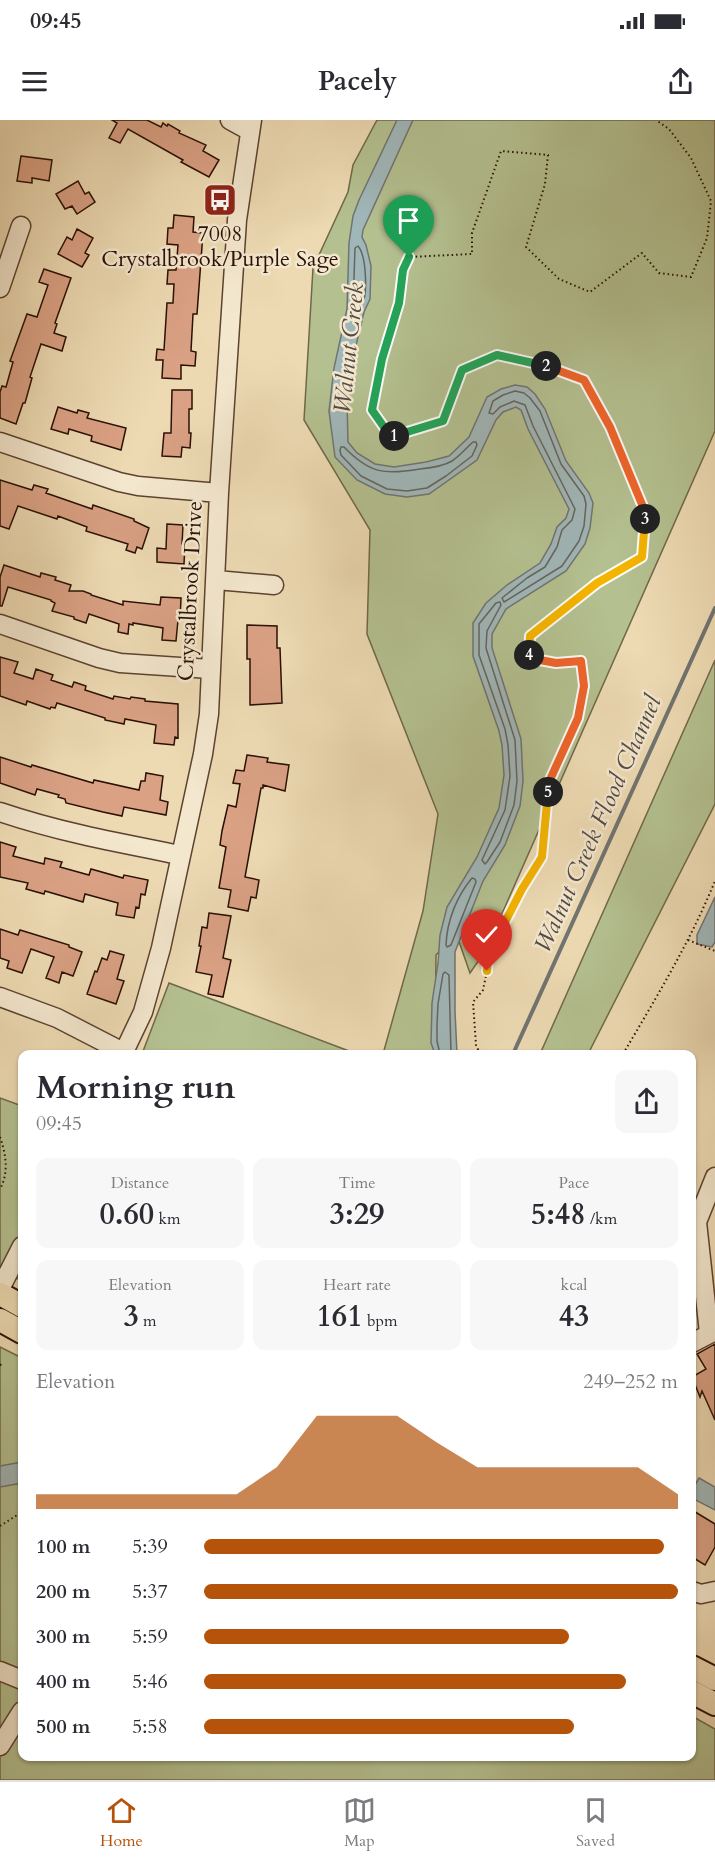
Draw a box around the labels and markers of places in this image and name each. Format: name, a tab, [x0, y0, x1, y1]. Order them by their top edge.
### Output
bus stop icon: 7008 Crystalbrook/Purple Sage	[202, 182, 238, 218]
pin	[383, 195, 434, 257]
place label: 7008 Crystalbrook/Purple Sage	[101, 219, 339, 274]
pin: 2	[531, 351, 561, 381]
pin: 1	[379, 421, 409, 451]
pin: 3	[630, 504, 660, 534]
pin: 4	[514, 640, 544, 670]
pin: 5	[533, 777, 563, 807]
pin	[461, 909, 512, 971]

